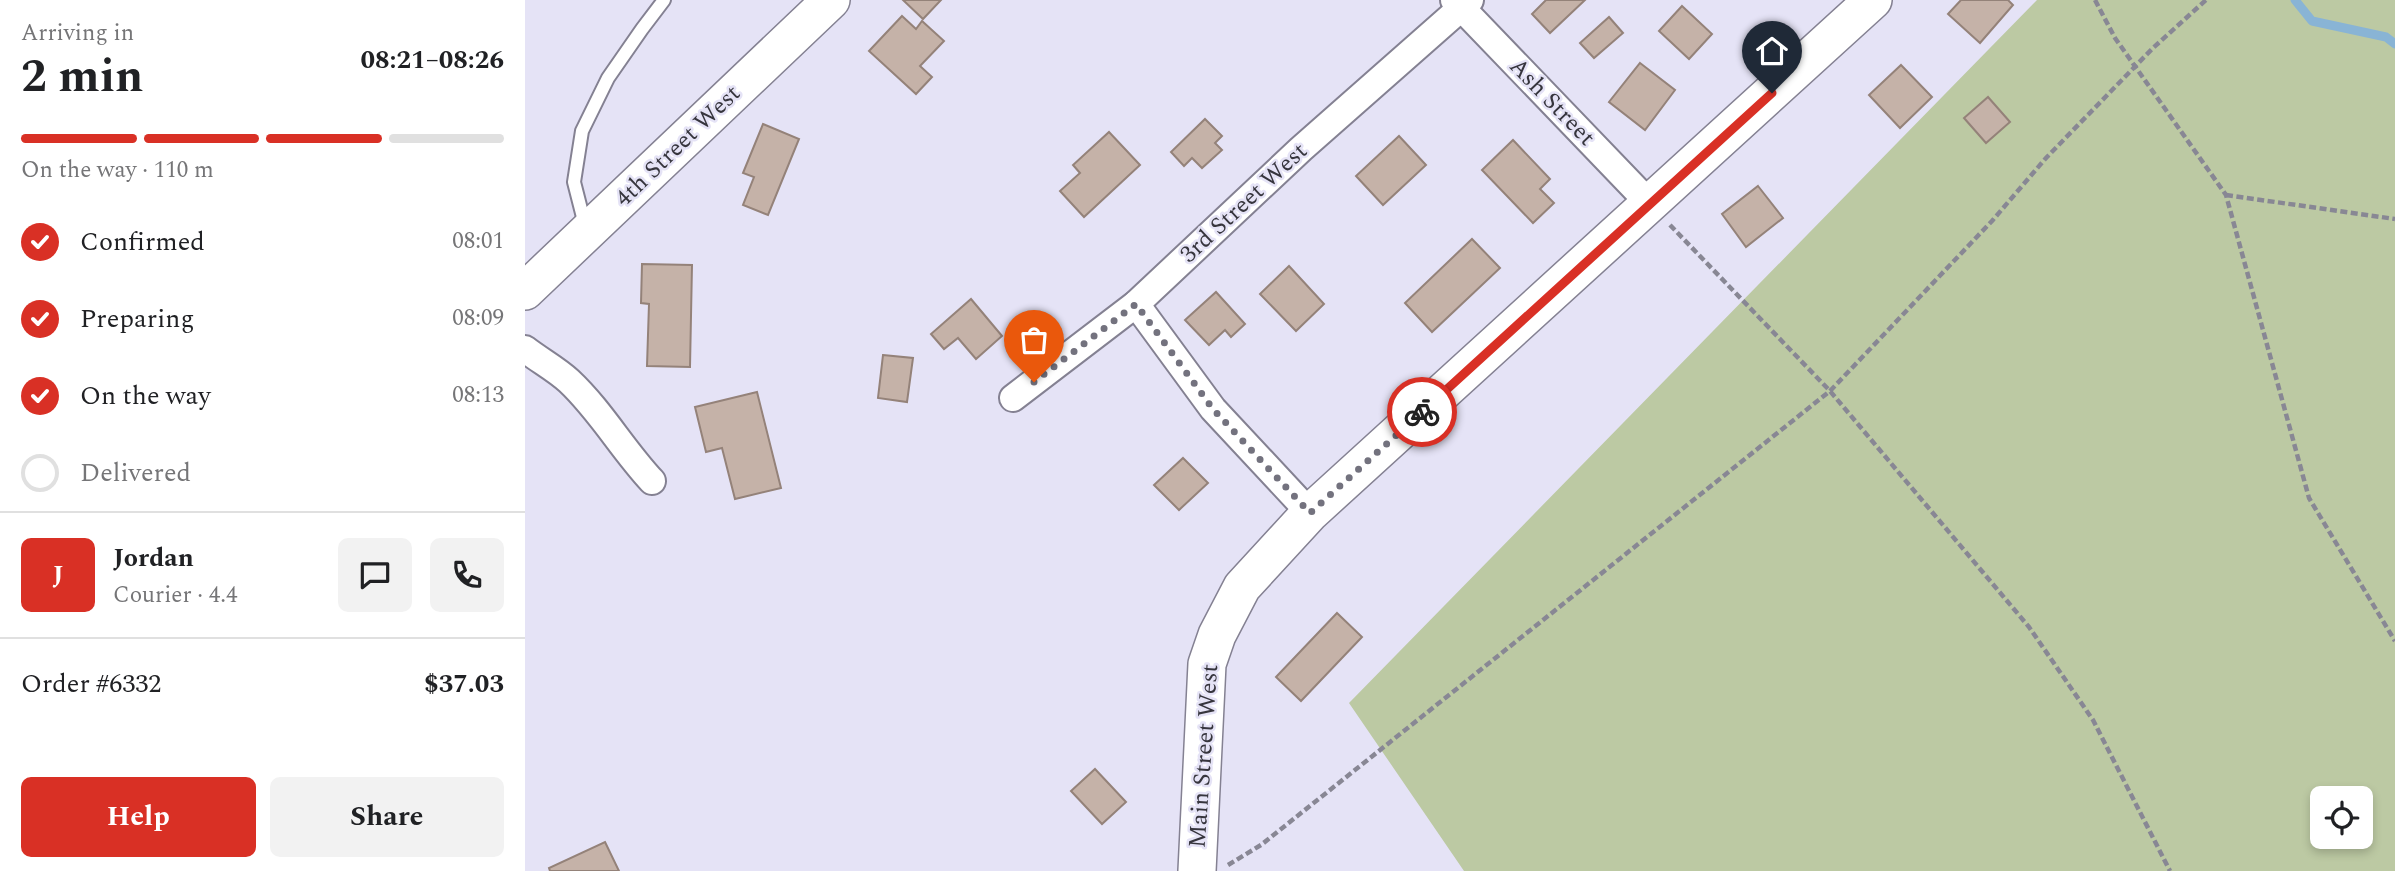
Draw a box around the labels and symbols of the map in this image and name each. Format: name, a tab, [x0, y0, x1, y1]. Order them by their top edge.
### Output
pin	[1742, 21, 1802, 93]
street label: Ash Street	[1500, 50, 1604, 154]
street label: 4th Street West	[607, 77, 749, 215]
street label: 3rd Street West	[1172, 134, 1316, 272]
pin	[1004, 310, 1064, 382]
courier	[1387, 377, 1457, 447]
street label: Main Street West	[1180, 663, 1228, 849]

